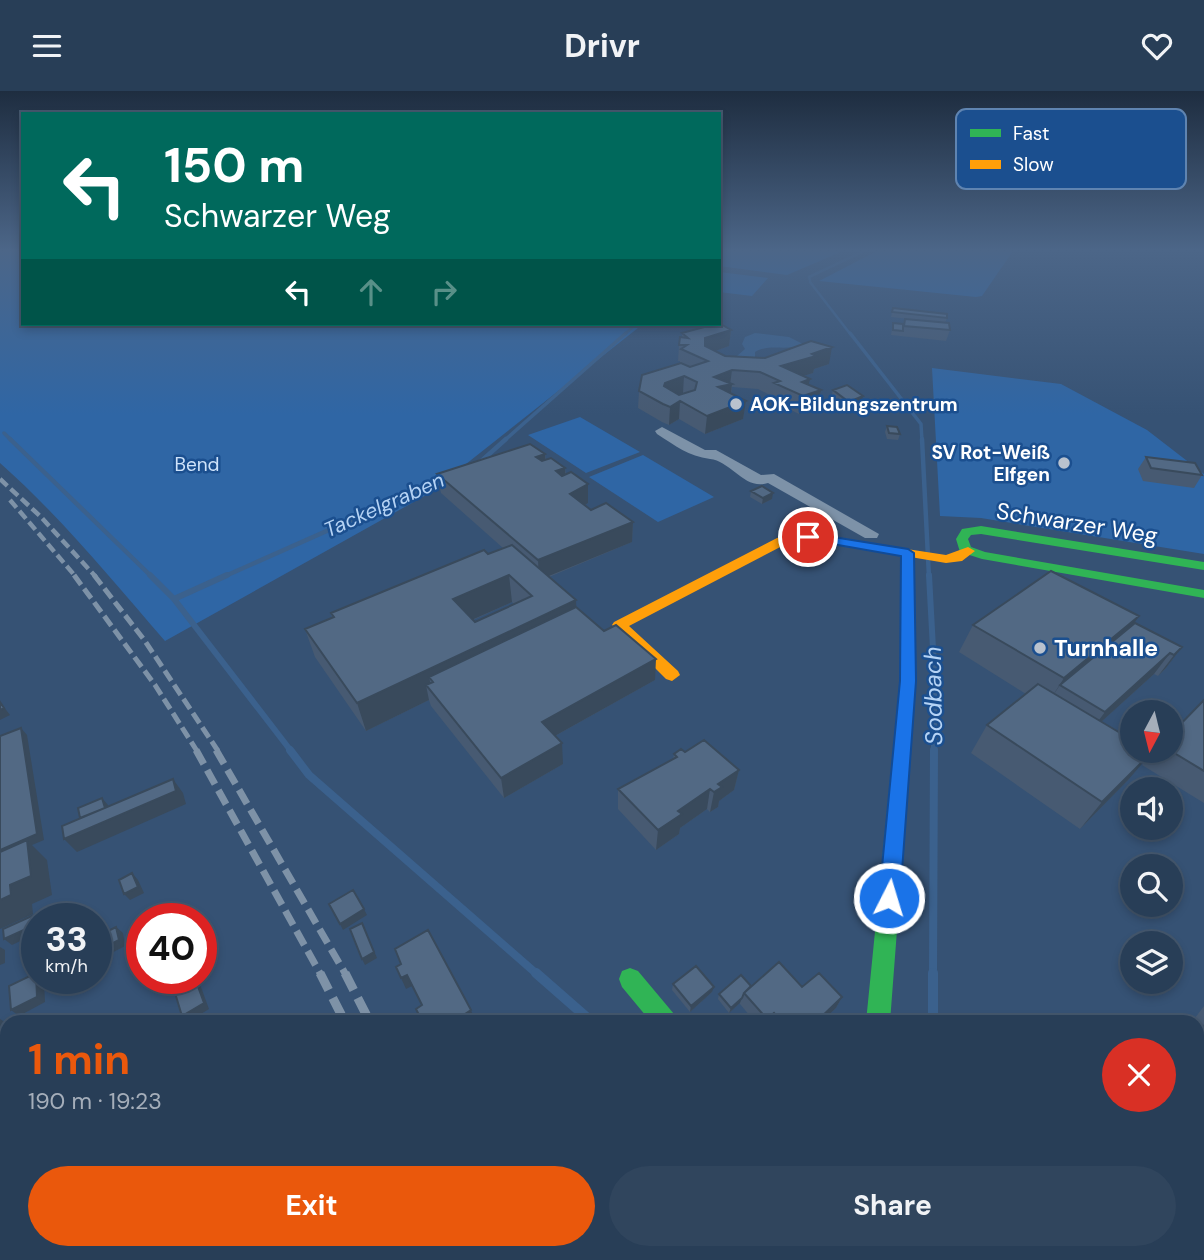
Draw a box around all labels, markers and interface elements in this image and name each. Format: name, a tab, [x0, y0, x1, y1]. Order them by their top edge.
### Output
text: Drivr	[564, 25, 640, 67]
icon: menu	[28, 27, 66, 65]
icon: heart	[1138, 27, 1176, 65]
legend	[956, 109, 1186, 189]
text: Fast	[1013, 121, 1049, 146]
text: 150 m	[164, 133, 304, 197]
icon: left	[49, 140, 140, 231]
text: Slow	[1013, 152, 1054, 177]
text: Schwarzer Weg	[164, 195, 391, 237]
icon: left	[279, 273, 317, 311]
icon: ahead	[352, 273, 390, 311]
icon: right	[425, 273, 463, 311]
place label: AOK-Bildungszentrum	[750, 392, 958, 417]
marker: AOK-Bildungszentrum	[728, 396, 744, 412]
place label: SV Rot-Weiß Elfgen	[931, 440, 1050, 487]
park label: Bend	[174, 452, 220, 477]
marker: SV Rot-Weiß Elfgen	[1056, 455, 1072, 471]
water label: Tackelgraben	[319, 466, 449, 544]
street label: Schwarzer Weg	[994, 495, 1160, 551]
pin	[778, 507, 838, 567]
icon: arrive	[789, 518, 827, 556]
place label: Turnhalle	[1054, 633, 1158, 663]
marker: Turnhalle	[1032, 640, 1048, 656]
water label: Sodbach	[917, 646, 949, 746]
north arrow	[1120, 700, 1183, 763]
map controls	[1120, 700, 1183, 994]
button: sound	[1120, 777, 1183, 840]
button: search	[1120, 854, 1183, 917]
position arrow	[852, 861, 926, 935]
speed limit sign: 40	[126, 903, 217, 994]
text: 33	[45, 916, 88, 962]
button: layers	[1120, 931, 1183, 994]
text: km/h	[45, 954, 88, 978]
text: 1 min	[28, 1032, 130, 1087]
button: close	[1102, 1038, 1176, 1112]
text: 190 m · 19:23	[28, 1086, 162, 1116]
button: Exit	[28, 1166, 595, 1246]
button: Share	[609, 1166, 1176, 1246]

